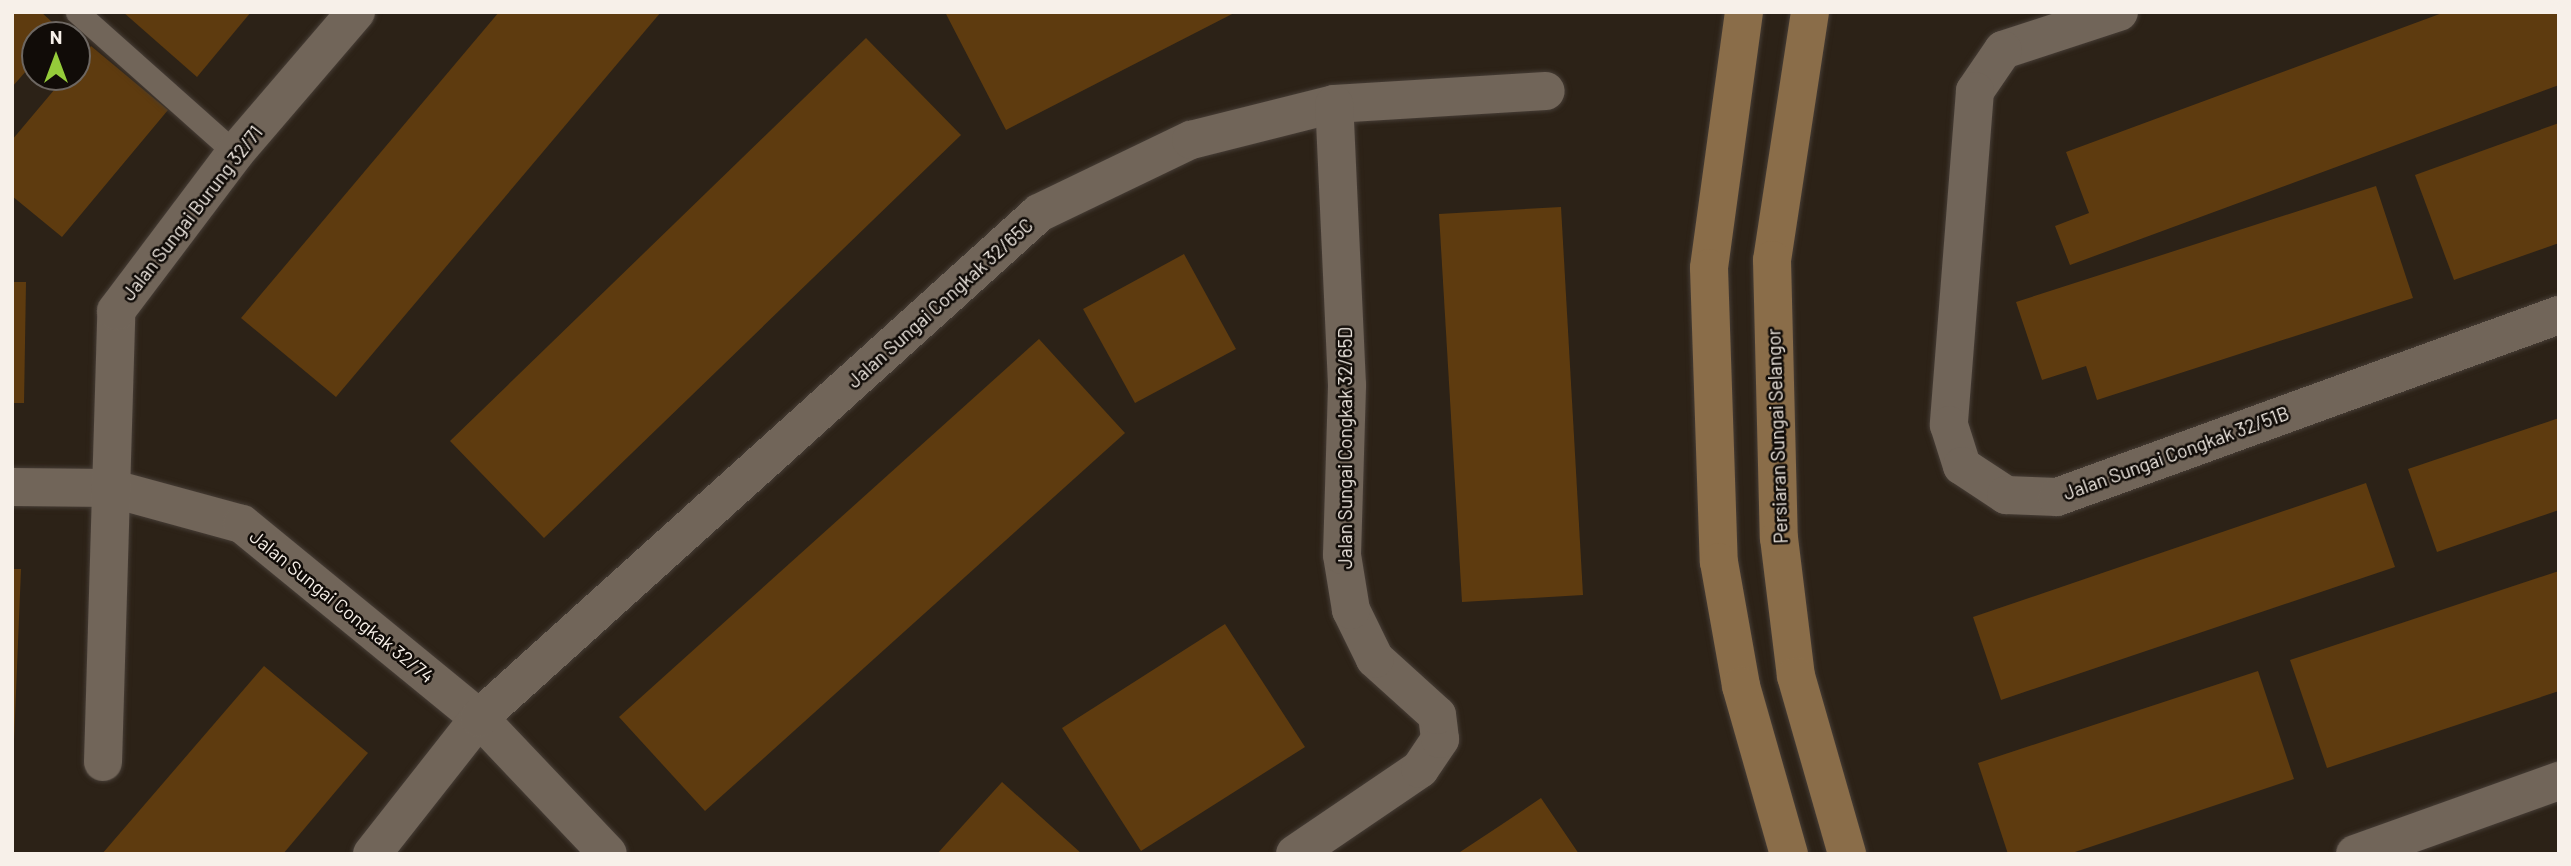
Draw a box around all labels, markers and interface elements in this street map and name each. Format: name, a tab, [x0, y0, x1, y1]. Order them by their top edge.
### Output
north arrow	[21, 21, 91, 91]
text: N	[50, 25, 62, 48]
street label: Jalan Sungai Burung 32/71	[117, 121, 267, 305]
street label: Jalan Sungai Congkak 32/65C	[842, 214, 1038, 392]
street label: Jalan Sungai Congkak 32/65D	[1334, 327, 1356, 569]
street label: Persiaran Sungai Selangor	[1762, 328, 1792, 544]
street label: Jalan Sungai Congkak 32/51B	[2060, 401, 2292, 505]
street label: Jalan Sungai Congkak 32/74	[245, 525, 439, 687]

